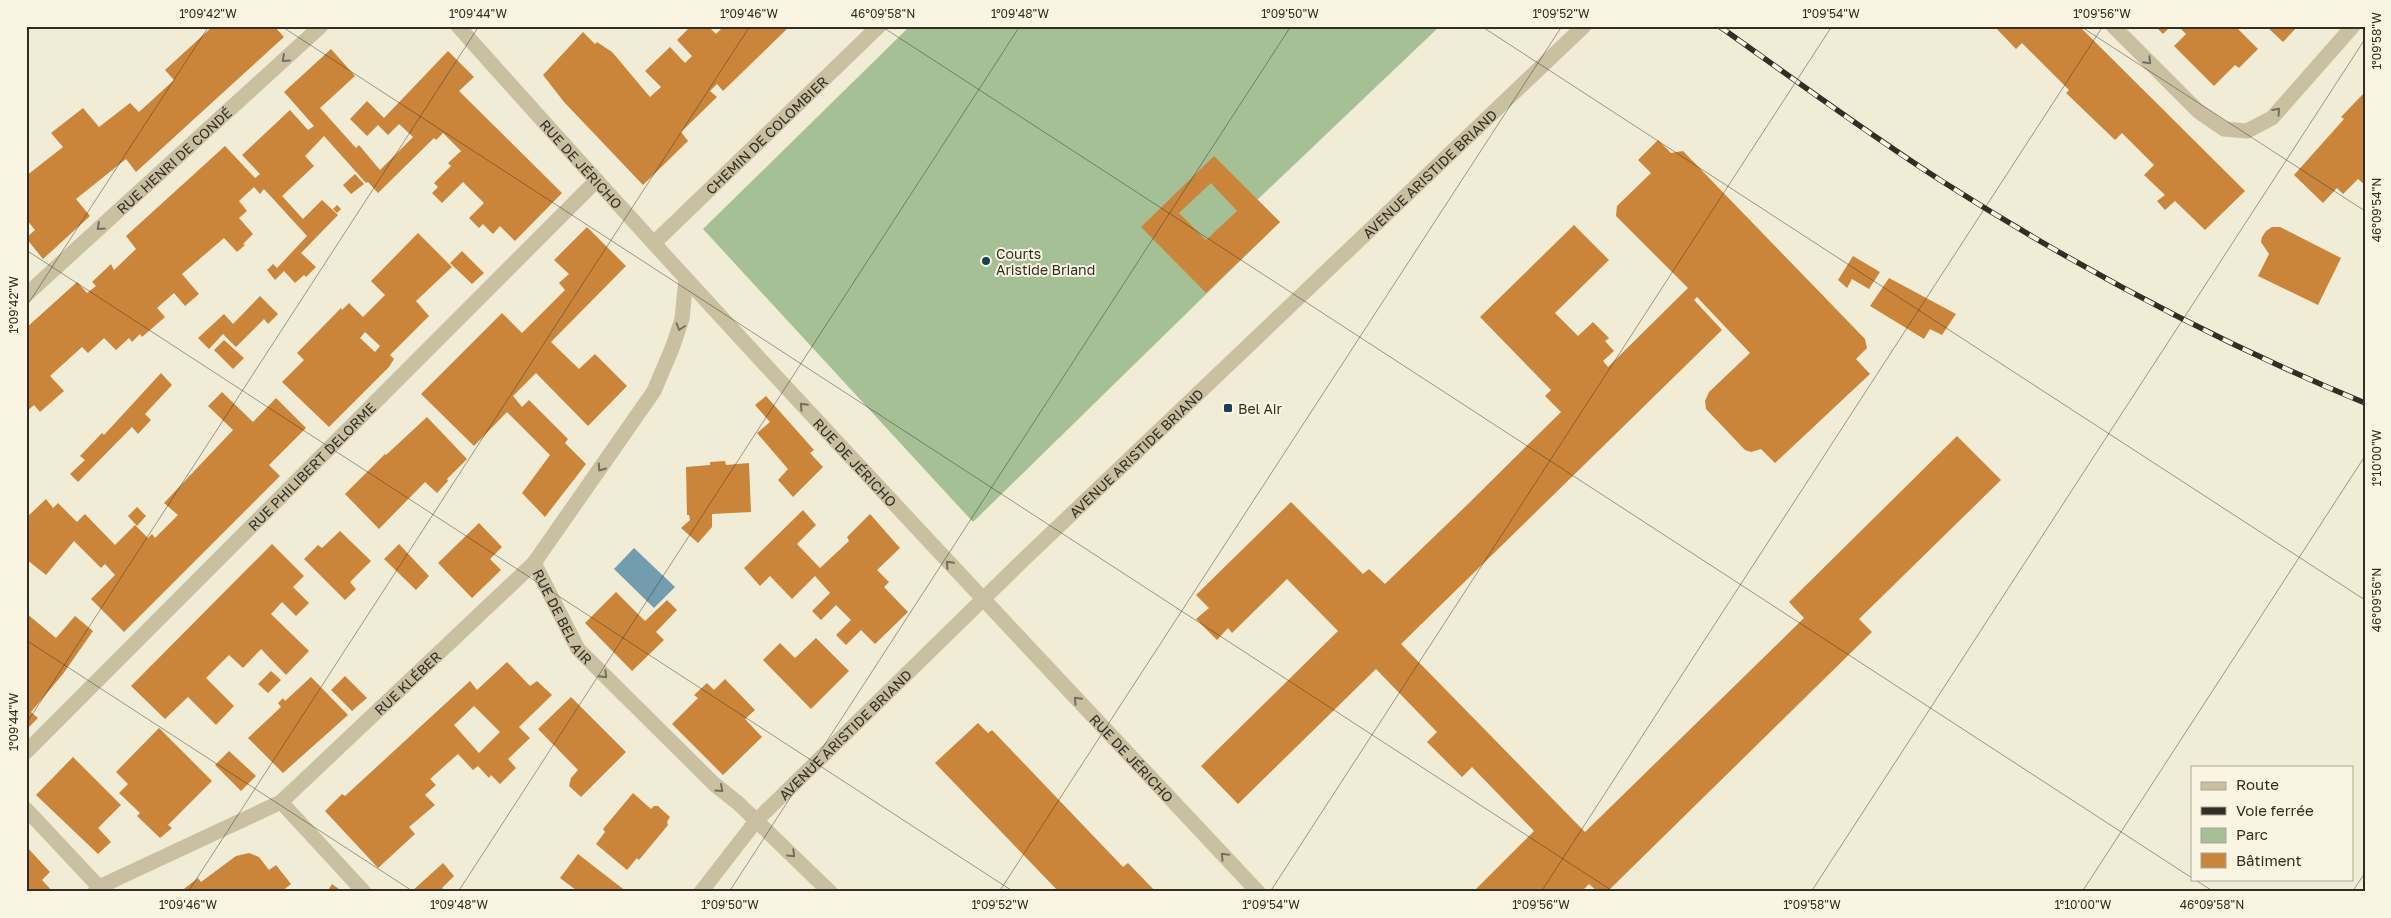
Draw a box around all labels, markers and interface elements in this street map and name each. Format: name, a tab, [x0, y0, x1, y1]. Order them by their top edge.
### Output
text: 1°09'42"W	[179, 6, 237, 21]
text: 1°09'44"W	[449, 6, 507, 21]
text: 1°09'46"W	[720, 6, 778, 21]
text: 46°09'58"N	[851, 6, 915, 21]
text: 1°09'48"W	[991, 6, 1049, 21]
text: 1°09'50"W	[1261, 6, 1319, 21]
text: 1°09'52"W	[1532, 6, 1590, 21]
text: 1°09'54"W	[1802, 6, 1860, 21]
text: 1°09'56"W	[2073, 6, 2131, 21]
text: 1°09'58"W	[2369, 12, 2384, 70]
one-way arrow	[281, 53, 290, 62]
one-way arrow	[2142, 55, 2151, 64]
street label: CHEMIN DE COLOMBIER	[702, 72, 831, 197]
street label: RUE HENRI DE CONDÉ	[113, 104, 235, 217]
street label: AVENUE ARISTIDE BRIAND	[1358, 105, 1500, 241]
one-way arrow	[2271, 108, 2280, 117]
street label: RUE DE JÉRICHO	[537, 116, 626, 212]
text: 46°09'54"N	[2369, 178, 2384, 242]
one-way arrow	[97, 222, 106, 231]
place label: Courts Aristide Briand	[996, 245, 1095, 278]
marker: Courts Aristide Briand	[980, 255, 992, 267]
text: 1°09'42"W	[6, 276, 21, 334]
one-way arrow	[675, 322, 685, 331]
street label: AVENUE ARISTIDE BRIAND	[1065, 385, 1207, 521]
street label: RUE PHILIBERT DELORME	[244, 398, 379, 534]
place label: Bel Air	[1238, 400, 1283, 417]
one-way arrow	[800, 402, 809, 411]
marker: Bel Air	[1222, 402, 1234, 414]
street label: RUE DE JÉRICHO	[810, 414, 901, 510]
text: 1°10'00"W	[2369, 429, 2384, 486]
one-way arrow	[598, 462, 607, 472]
one-way arrow	[946, 560, 955, 569]
street label: RUE DE BEL AIR	[530, 566, 596, 667]
text: 46°09'56"N	[2369, 568, 2384, 632]
street label: RUE KLÉBER	[370, 647, 444, 718]
street label: AVENUE ARISTIDE BRIAND	[775, 665, 915, 803]
one-way arrow	[599, 669, 608, 678]
text: 1°09'44"W	[6, 693, 21, 751]
one-way arrow	[1074, 696, 1083, 705]
street label: RUE DE JÉRICHO	[1087, 710, 1177, 805]
legend	[2191, 766, 2354, 880]
text: Route	[2236, 775, 2279, 793]
one-way arrow	[715, 783, 724, 792]
text: Voie ferrée	[2236, 801, 2314, 819]
text: Parc	[2236, 825, 2268, 843]
one-way arrow	[786, 848, 795, 857]
text: Bâtiment	[2236, 851, 2301, 869]
one-way arrow	[1221, 853, 1230, 862]
text: 1°09'46"W	[159, 897, 217, 912]
text: 1°09'48"W	[430, 897, 488, 912]
text: 1°09'50"W	[701, 897, 759, 912]
text: 1°09'52"W	[971, 897, 1029, 912]
text: 1°09'54"W	[1242, 897, 1300, 912]
text: 1°09'56"W	[1512, 897, 1570, 912]
text: 1°09'58"W	[1783, 897, 1841, 912]
text: 1°10'00"W	[2055, 897, 2112, 912]
text: 46°09'58"N	[2180, 897, 2244, 912]

